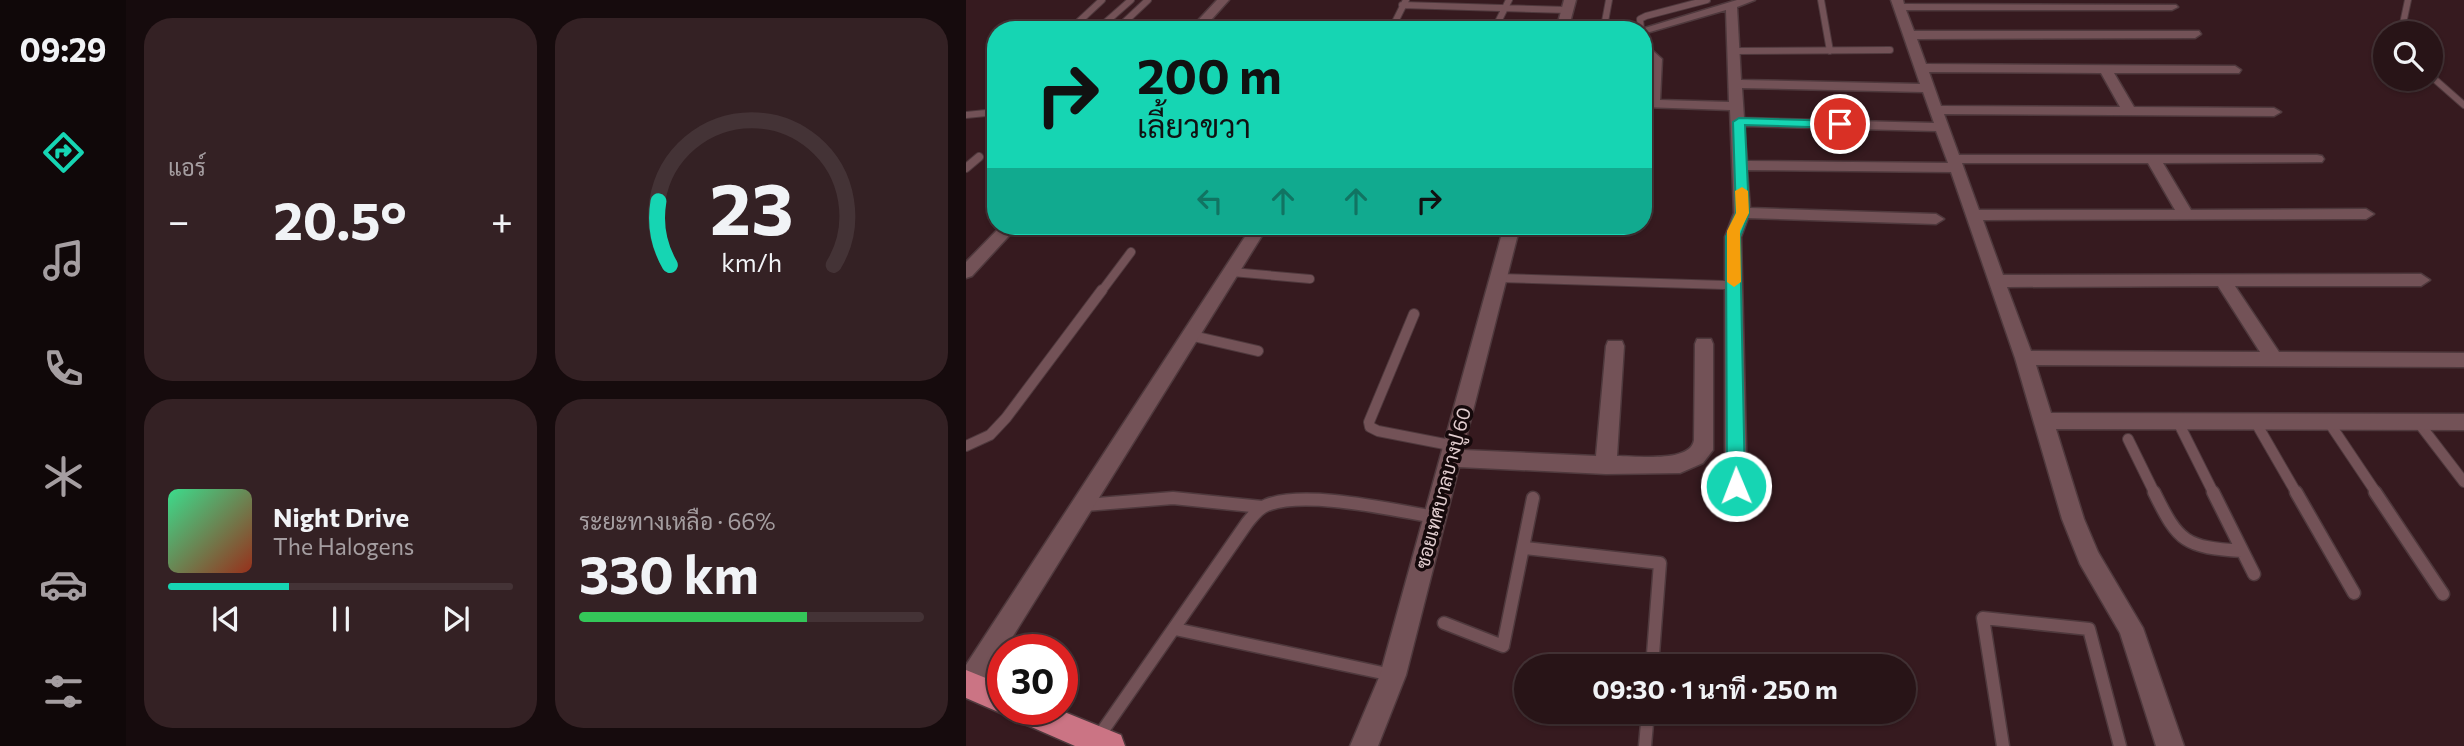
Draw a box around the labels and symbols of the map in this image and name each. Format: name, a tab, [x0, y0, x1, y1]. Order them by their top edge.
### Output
pin	[1810, 94, 1870, 154]
street label: ซอยเทศบาลบางปู 60	[1410, 405, 1478, 572]
position arrow	[1699, 449, 1773, 523]
speed limit sign: 30	[987, 634, 1078, 725]

